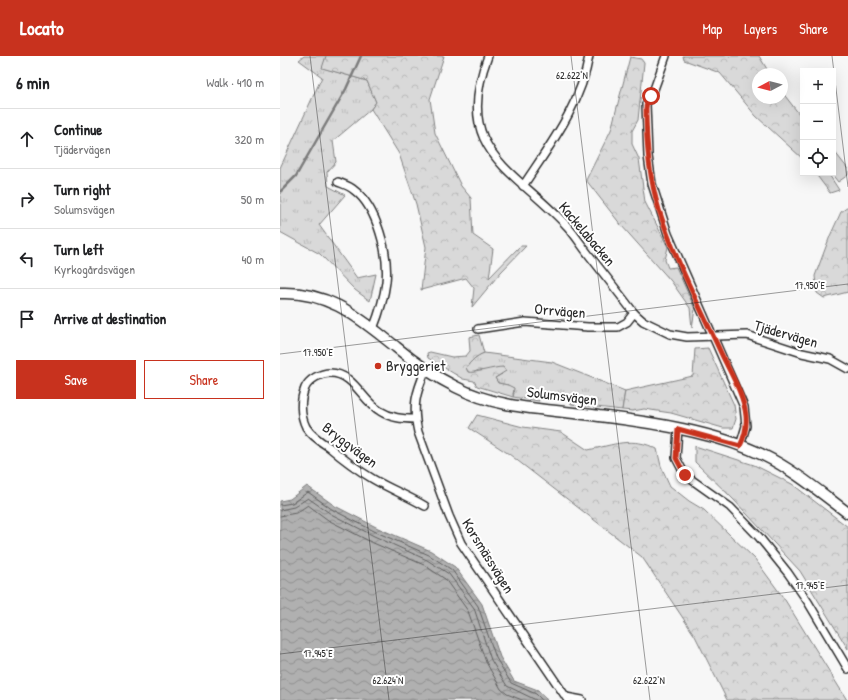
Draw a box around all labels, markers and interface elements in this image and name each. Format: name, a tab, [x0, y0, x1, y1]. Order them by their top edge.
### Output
text: Locato	[20, 15, 64, 41]
text: Map	[702, 19, 722, 38]
text: Layers	[744, 19, 777, 38]
text: Share	[799, 19, 828, 38]
north arrow	[752, 68, 788, 104]
map controls	[800, 68, 836, 176]
button: +	[800, 68, 836, 104]
text: 62.622°N	[556, 69, 588, 82]
text: 6 min	[16, 71, 50, 94]
text: Walk · 410 m	[206, 73, 264, 91]
route start	[642, 87, 660, 105]
button: −	[800, 104, 836, 140]
text: Continue	[54, 119, 102, 140]
icon: ahead	[16, 128, 38, 150]
text: 320 m	[234, 130, 264, 148]
text: Tjädervägen	[54, 140, 111, 158]
button: locate	[800, 140, 836, 176]
text: Turn right	[54, 179, 110, 200]
icon: right	[16, 188, 38, 210]
text: 50 m	[241, 190, 264, 208]
street label: Kackelabacken	[554, 197, 621, 271]
text: Solumsvägen	[54, 200, 115, 218]
text: Turn left	[54, 239, 104, 260]
icon: left	[16, 248, 38, 270]
text: 40 m	[241, 250, 264, 268]
text: Kyrkogårdsvägen	[54, 260, 135, 278]
text: 17.950°E	[795, 279, 825, 292]
street label: Orrvägen	[534, 298, 587, 323]
icon: arrive	[16, 308, 38, 330]
text: Arrive at destination	[54, 308, 166, 329]
street label: Tjädervägen	[752, 314, 821, 353]
text: 17.950°E	[303, 346, 333, 359]
place label: Bryggeriet	[386, 355, 446, 376]
button: Save	[16, 360, 136, 399]
button: Share	[144, 360, 264, 399]
marker: Bryggeriet	[373, 361, 383, 371]
street label: Solumsvägen	[526, 381, 598, 410]
street label: Bryggvägen	[318, 417, 382, 472]
route end	[676, 466, 694, 484]
street label: Korsmässvägen	[457, 514, 520, 597]
text: 17.945°E	[795, 579, 825, 592]
text: 17.945°E	[303, 647, 333, 660]
text: 62.624°N	[373, 674, 403, 687]
text: 62.622°N	[633, 674, 665, 687]

